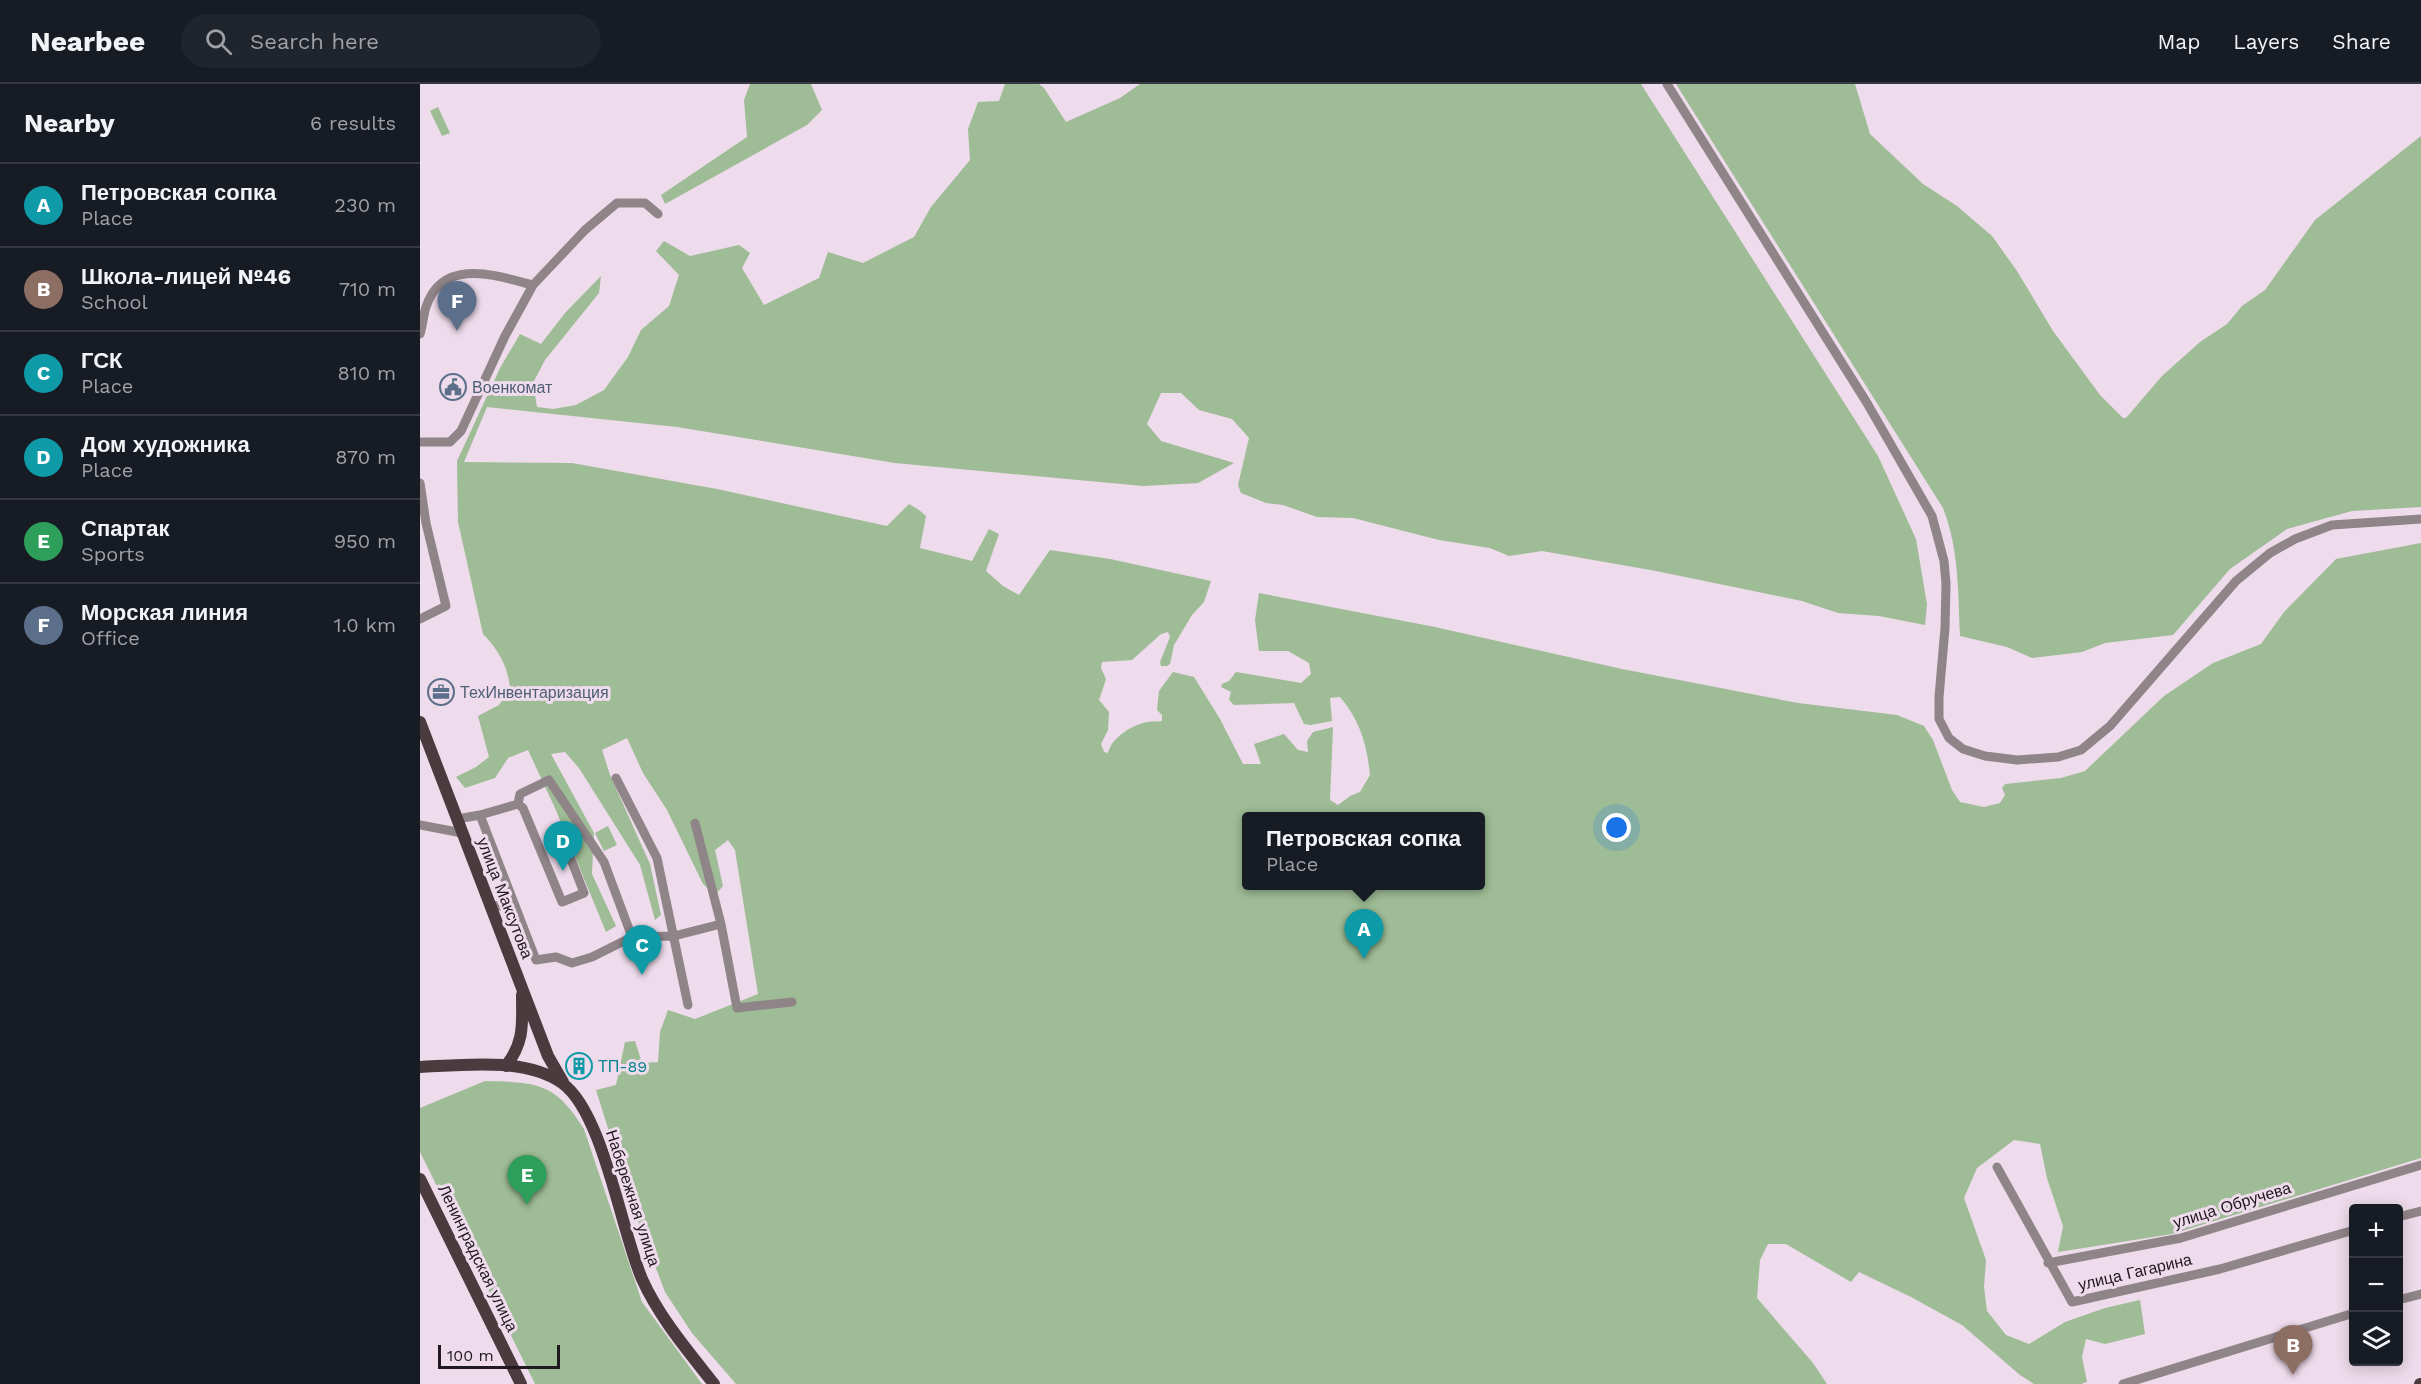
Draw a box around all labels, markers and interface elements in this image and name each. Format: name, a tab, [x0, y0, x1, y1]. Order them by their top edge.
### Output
search box	[181, 14, 601, 68]
text: Nearbee	[30, 25, 145, 58]
icon: search	[202, 25, 235, 58]
text: Search here	[250, 29, 379, 54]
text: Map	[2157, 29, 2200, 54]
text: Layers	[2233, 29, 2299, 54]
text: Share	[2332, 29, 2391, 54]
text: Nearby	[24, 108, 115, 138]
text: 6 results	[310, 111, 396, 135]
text: Петровская сопка	[81, 180, 276, 205]
text: A	[37, 193, 50, 217]
text: 230 m	[334, 193, 396, 217]
text: Place	[81, 206, 133, 230]
text: Школа-лицей №46	[81, 264, 291, 289]
text: B	[37, 277, 50, 301]
text: 710 m	[339, 277, 396, 301]
pin: F	[438, 282, 477, 331]
text: School	[81, 290, 148, 314]
text: ГСК	[81, 348, 123, 373]
text: C	[37, 361, 50, 385]
text: 810 m	[338, 361, 396, 385]
public building icon: Военкомат	[438, 372, 468, 402]
text: Place	[81, 374, 133, 398]
place label: Военкомат	[472, 378, 553, 397]
text: Дом художника	[81, 432, 250, 457]
text: D	[36, 445, 51, 469]
text: 870 m	[335, 445, 396, 469]
text: Place	[81, 458, 133, 482]
text: Спартак	[81, 516, 170, 541]
text: E	[37, 529, 50, 553]
text: 950 m	[334, 529, 396, 553]
text: Sports	[81, 542, 145, 566]
text: Морская линия	[81, 600, 248, 625]
text: F	[37, 613, 50, 637]
text: 1.0 km	[334, 613, 396, 637]
text: Office	[81, 626, 140, 650]
office icon: ТехИнвентаризация	[426, 677, 456, 707]
place label: ТехИнвентаризация	[460, 683, 609, 702]
popup	[1242, 812, 1485, 890]
your location	[1602, 813, 1631, 842]
pin: D	[544, 822, 582, 871]
text: Петровская сопка	[1266, 826, 1461, 851]
street label: улица Максутова	[473, 835, 537, 961]
text: Place	[1266, 852, 1318, 876]
pin: A	[1344, 910, 1384, 959]
pin: C	[622, 926, 662, 975]
building icon: ТП-89	[564, 1051, 594, 1081]
place label: ТП-89	[598, 1057, 647, 1076]
street label: Набережная улица	[602, 1127, 664, 1269]
pin: E	[508, 1156, 546, 1205]
street label: улица Обручева	[2171, 1178, 2293, 1232]
street label: Ленинградская улица	[434, 1181, 522, 1335]
map controls	[2349, 1204, 2403, 1366]
button: +	[2349, 1204, 2403, 1258]
street label: улица Гагарина	[2076, 1250, 2194, 1294]
button: −	[2349, 1258, 2403, 1312]
button: layers	[2349, 1312, 2403, 1366]
pin: B	[2274, 1326, 2312, 1375]
scale bar	[438, 1342, 560, 1370]
text: 100 m	[447, 1346, 494, 1365]

